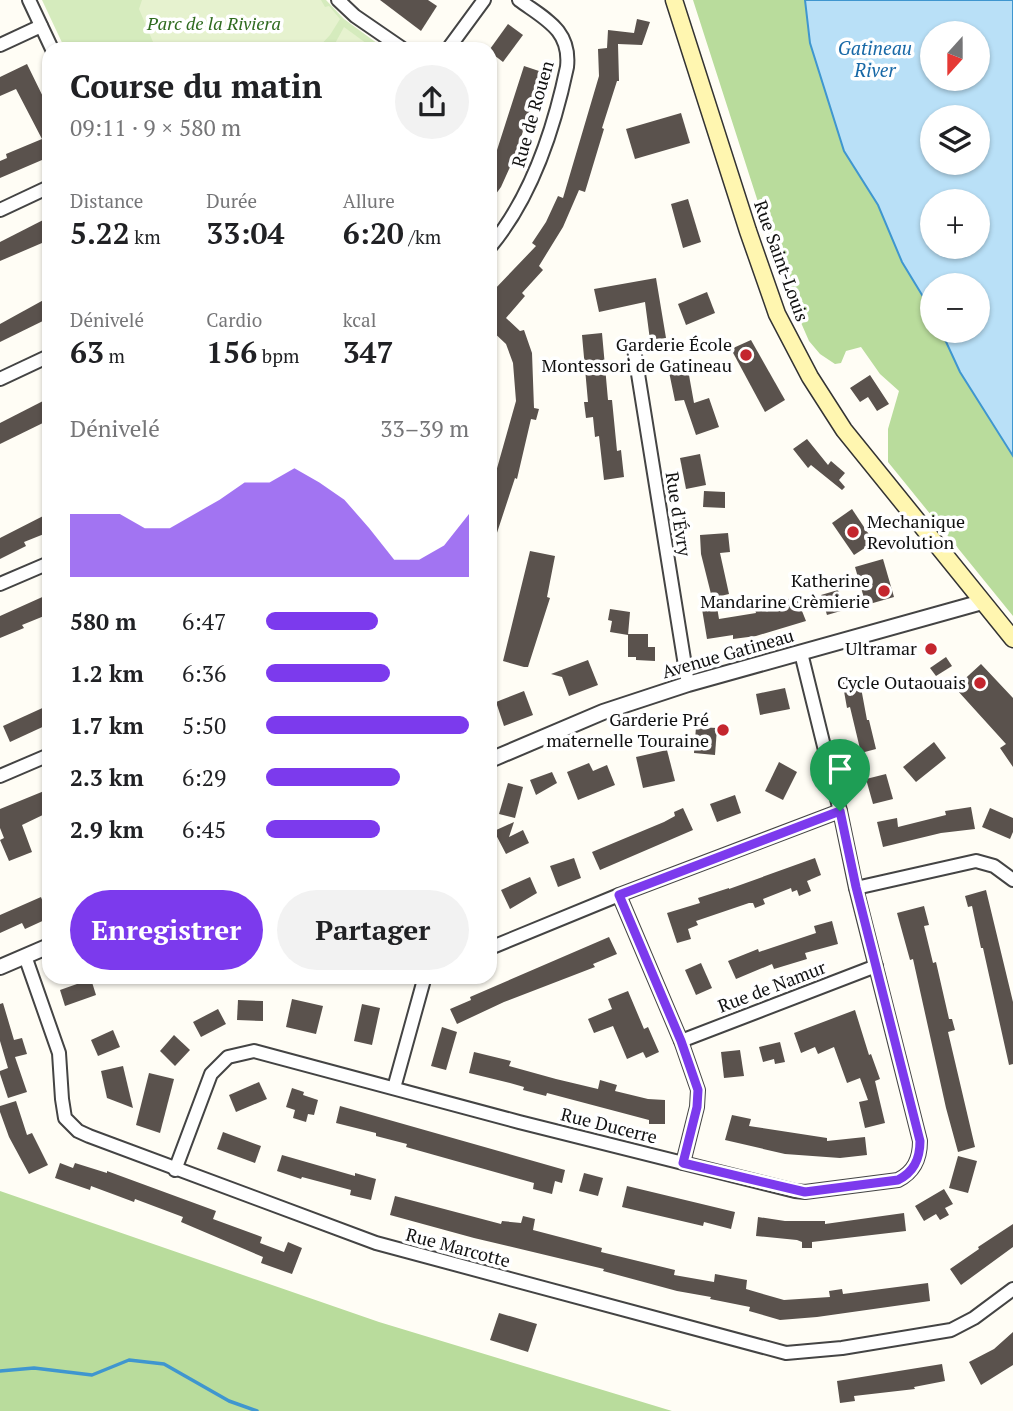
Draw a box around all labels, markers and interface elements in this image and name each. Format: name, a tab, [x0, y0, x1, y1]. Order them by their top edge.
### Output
park label: Parc de la Riviera	[146, 11, 281, 35]
north arrow	[920, 21, 990, 91]
map controls	[920, 21, 990, 343]
water label: Gatineau River	[838, 35, 912, 82]
street label: Rue de Rouen	[505, 57, 559, 170]
text: Course du matin	[70, 65, 322, 107]
button: share	[395, 65, 469, 139]
button: layers	[920, 105, 990, 175]
text: 09:11 · 9 × 580 m	[70, 112, 241, 143]
text: Distance	[70, 188, 143, 213]
text: Durée	[206, 188, 257, 213]
text: Allure	[343, 188, 395, 213]
button: +	[920, 189, 990, 259]
street label: Rue Saint-Louis	[749, 197, 815, 324]
text: 5.22	[70, 213, 130, 253]
text: 33:04	[206, 213, 284, 253]
text: 6:20	[343, 213, 404, 253]
text: km	[130, 224, 161, 249]
text: /km	[404, 224, 441, 249]
button: −	[920, 273, 990, 343]
text: Dénivelé	[70, 307, 144, 332]
text: Cardio	[206, 307, 262, 332]
text: kcal	[343, 307, 376, 332]
text: 63	[70, 332, 104, 372]
text: 156	[206, 332, 257, 372]
text: 347	[343, 332, 394, 372]
place label: Garderie École Montessori de Gatineau	[542, 332, 732, 377]
text: m	[104, 343, 125, 368]
text: bpm	[257, 343, 299, 368]
marker: Garderie École Montessori de Gatineau	[738, 347, 754, 363]
text: Dénivelé	[70, 413, 160, 444]
text: 33–39 m	[380, 413, 469, 444]
street label: Rue d'Évry	[660, 470, 698, 559]
place label: Mechanique Revolution	[867, 509, 965, 554]
marker: Mechanique Revolution	[845, 524, 861, 540]
place label: Katherine Mandarine Crèmierie	[700, 568, 870, 613]
marker: Katherine Mandarine Crèmierie	[876, 583, 892, 599]
text: 580 m	[70, 606, 136, 637]
text: 6:47	[182, 606, 226, 637]
street label: Avenue Gatineau	[659, 623, 796, 683]
place label: Ultramar	[845, 636, 917, 660]
marker: Ultramar	[923, 641, 939, 657]
text: 1.2 km	[70, 658, 144, 689]
text: 6:36	[182, 658, 226, 689]
place label: Cycle Outaouais	[837, 670, 966, 694]
marker: Cycle Outaouais	[972, 675, 988, 691]
place label: Garderie Pré maternelle Touraine	[546, 707, 709, 752]
text: 1.7 km	[70, 710, 144, 741]
text: 5:50	[182, 710, 226, 741]
marker: Garderie Pré maternelle Touraine	[715, 722, 731, 738]
pin	[810, 739, 870, 811]
icon: arrive	[821, 750, 859, 788]
text: 2.3 km	[70, 762, 144, 793]
text: 6:29	[182, 762, 226, 793]
text: 2.9 km	[70, 814, 144, 845]
text: 6:45	[182, 814, 226, 845]
button: Enregistrer	[70, 890, 263, 970]
button: Partager	[277, 890, 469, 970]
street label: Rue de Namur	[714, 954, 829, 1018]
street label: Rue Ducerre	[559, 1101, 660, 1149]
street label: Rue Marcotte	[403, 1222, 513, 1272]

